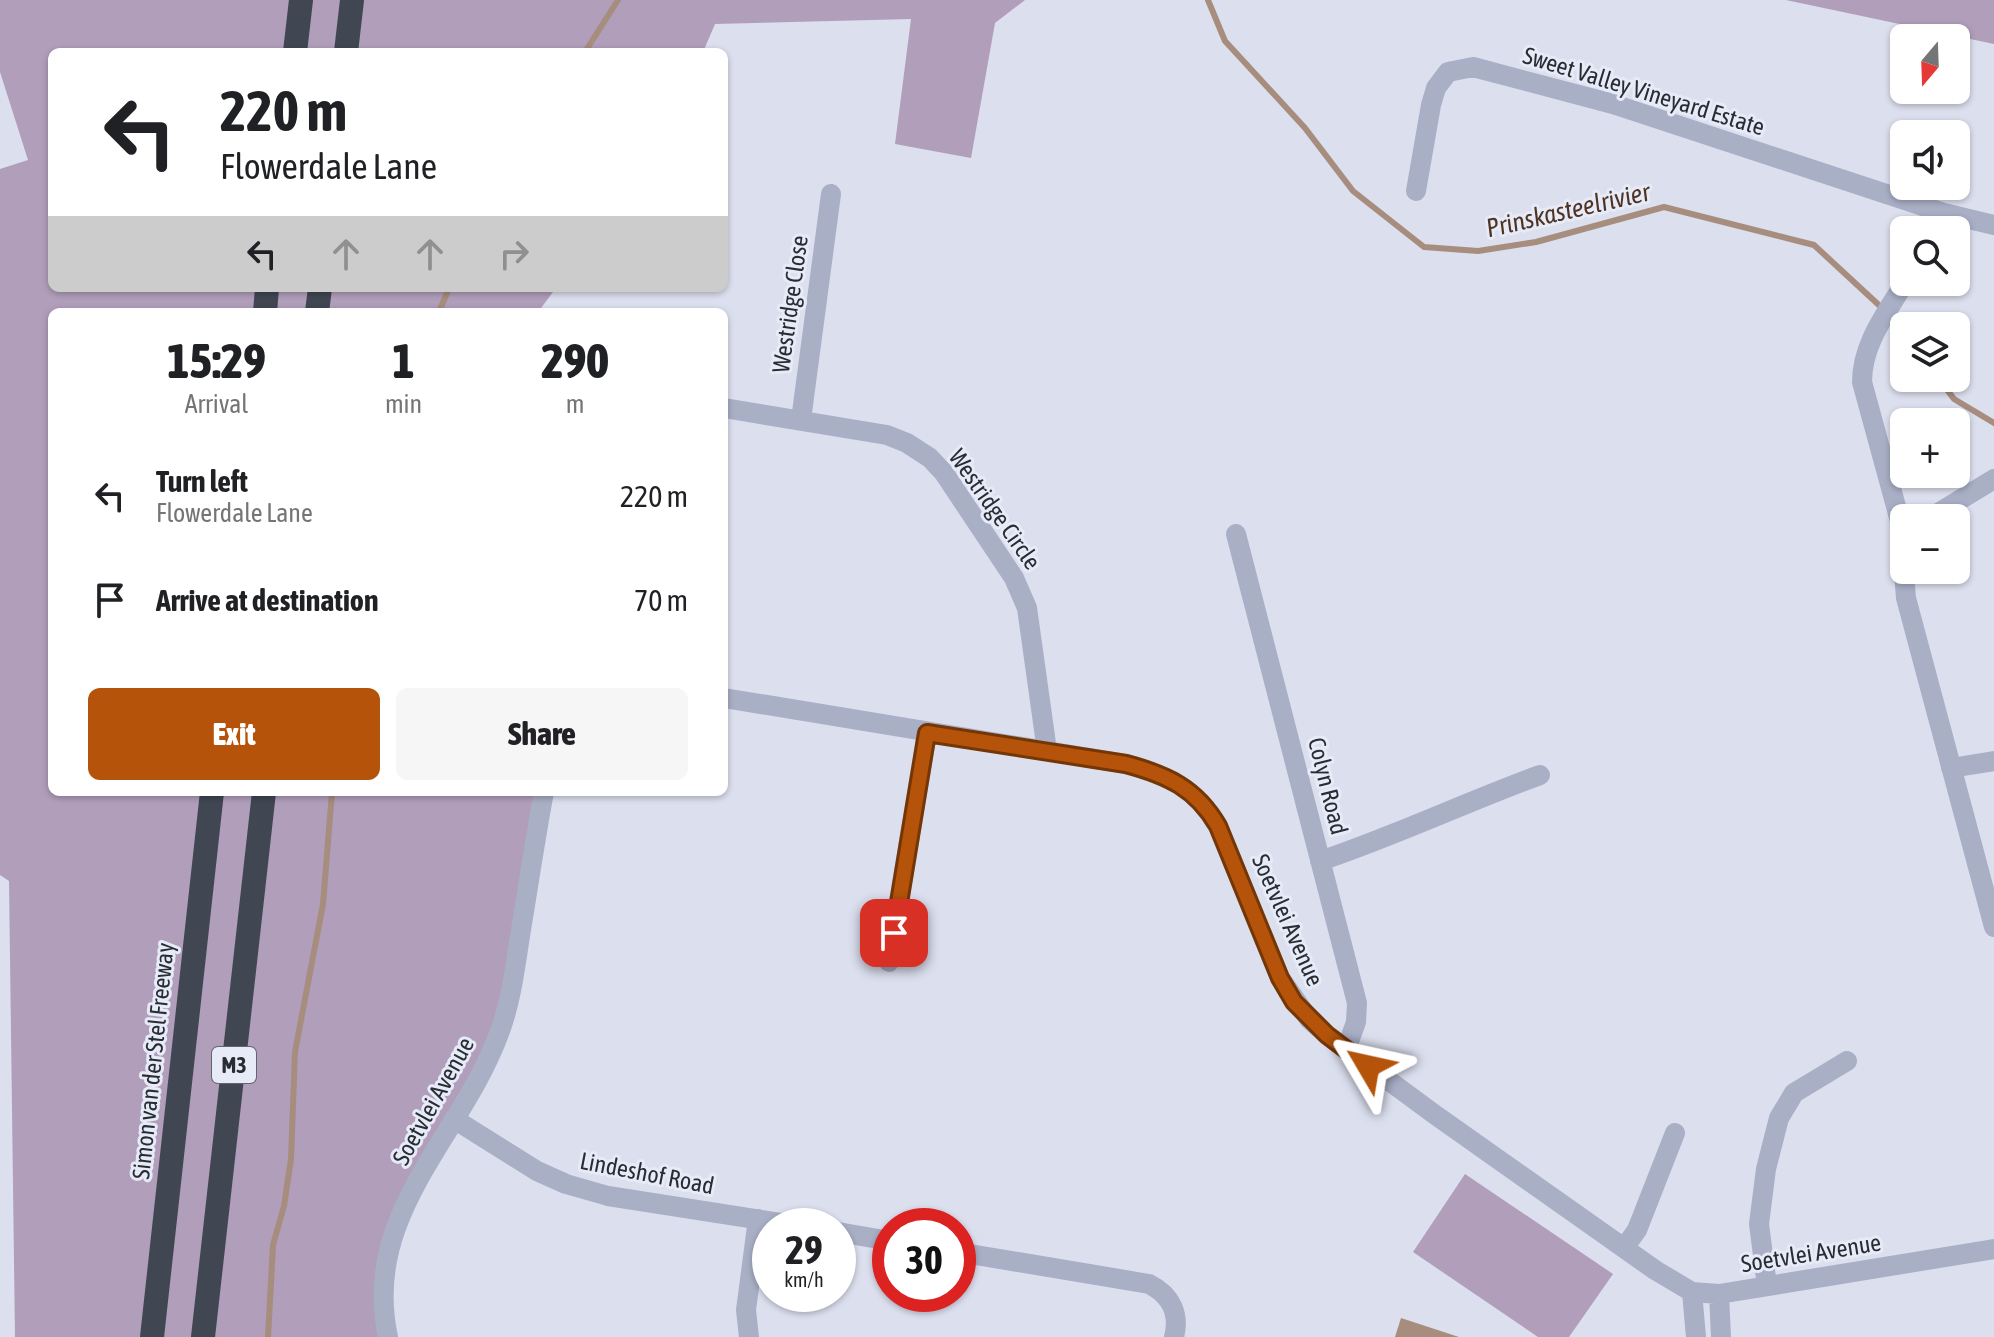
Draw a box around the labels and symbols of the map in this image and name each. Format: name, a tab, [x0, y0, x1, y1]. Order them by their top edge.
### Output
north arrow	[1890, 24, 1970, 104]
street label: Sweet Valley Vineyard Estate	[1520, 41, 1768, 141]
water label: Prinskasteelrivier	[1483, 176, 1654, 243]
street label: Westridge Close	[767, 234, 813, 374]
street label: Westridge Circle	[944, 444, 1046, 574]
street label: Colyn Road	[1303, 735, 1353, 837]
street label: Soetvlei Avenue	[1247, 850, 1329, 990]
pin	[860, 899, 928, 967]
street label: Simon van der Stel Freeway	[127, 941, 179, 1181]
position arrow	[1326, 1024, 1410, 1108]
street label: Soetvlei Avenue	[387, 1033, 479, 1169]
road number: M3	[212, 1047, 256, 1083]
street label: Lindeshof Road	[578, 1147, 716, 1199]
speed limit sign: 30	[872, 1208, 976, 1312]
street label: Soetvlei Avenue	[1739, 1229, 1883, 1277]

